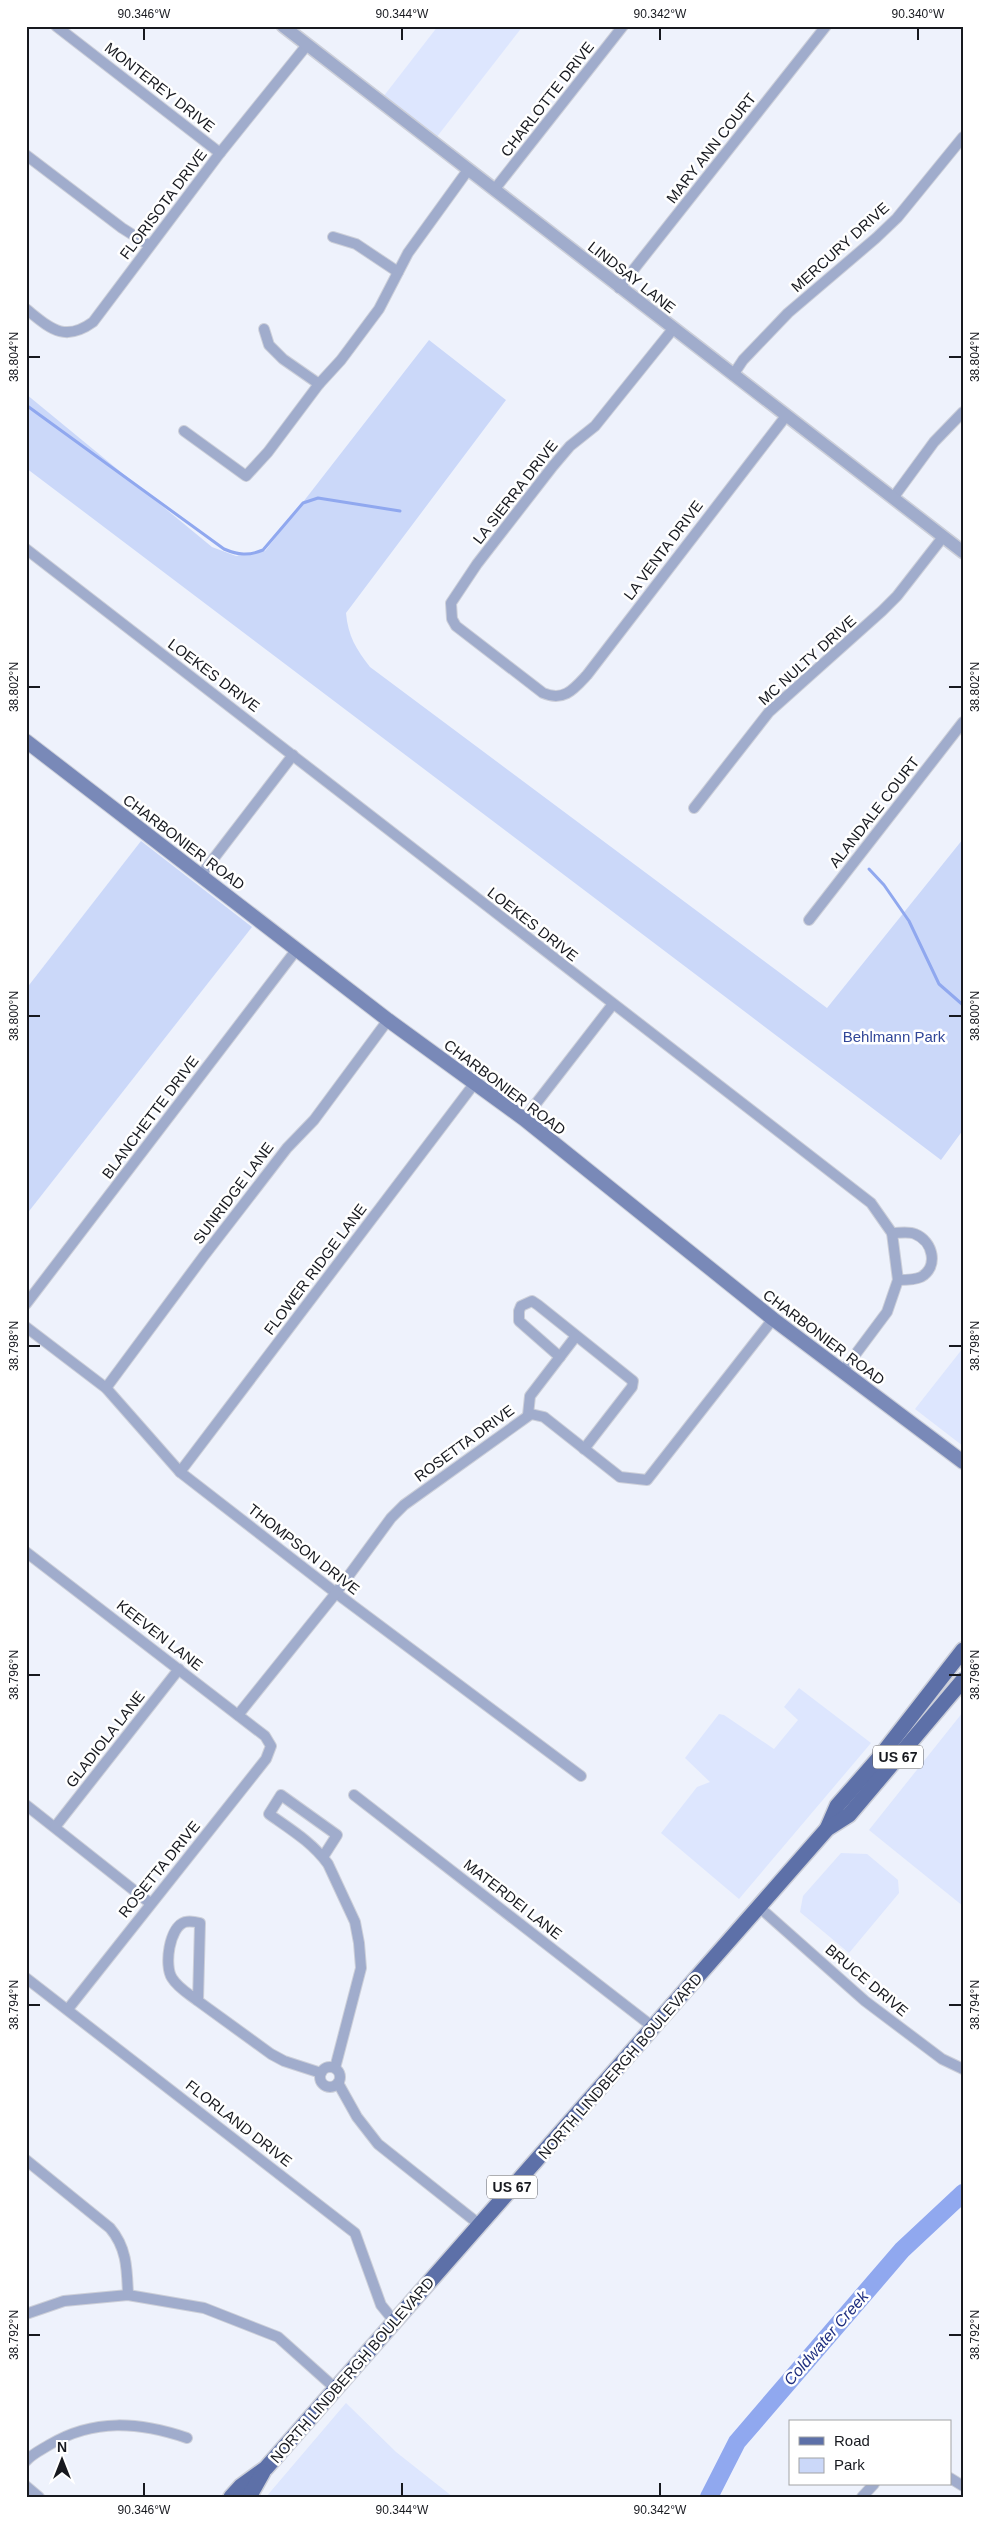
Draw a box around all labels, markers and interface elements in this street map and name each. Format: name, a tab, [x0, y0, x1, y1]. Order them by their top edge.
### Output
text: 90.346°W	[118, 7, 171, 21]
text: 90.344°W	[376, 7, 429, 21]
text: 90.342°W	[634, 7, 687, 21]
text: 90.340°W	[892, 7, 945, 21]
street label: CHARLOTTE DRIVE	[497, 38, 597, 160]
street label: MONTEREY DRIVE	[102, 39, 218, 135]
street label: MARY ANN COURT	[663, 90, 759, 206]
street label: FLORISOTA DRIVE	[116, 146, 210, 262]
street label: MERCURY DRIVE	[788, 199, 892, 295]
street label: LINDSAY LANE	[585, 238, 679, 316]
text: 38.804°N	[7, 332, 21, 382]
text: 38.804°N	[968, 332, 982, 382]
street label: LA SIERRA DRIVE	[469, 437, 561, 547]
street label: LA VENTA DRIVE	[620, 497, 706, 603]
street label: MC NULTY DRIVE	[755, 612, 859, 708]
street label: LOEKES DRIVE	[165, 635, 263, 715]
text: 38.802°N	[7, 662, 21, 712]
text: 38.802°N	[968, 662, 982, 712]
street label: ALANDALE COURT	[826, 753, 922, 871]
street label: CHARBONIER ROAD	[120, 791, 248, 893]
street label: LOEKES DRIVE	[484, 883, 582, 965]
text: 38.800°N	[7, 991, 21, 1041]
text: 38.800°N	[968, 991, 982, 1041]
park label: Behlmann Park	[843, 1028, 946, 1045]
street label: CHARBONIER ROAD	[441, 1036, 569, 1138]
street label: BLANCHETTE DRIVE	[98, 1052, 202, 1182]
street label: SUNRIDGE LANE	[189, 1139, 277, 1247]
street label: FLOWER RIDGE LANE	[260, 1200, 370, 1338]
street label: CHARBONIER ROAD	[760, 1286, 888, 1388]
text: 38.798°N	[7, 1321, 21, 1371]
text: 38.798°N	[968, 1321, 982, 1371]
street label: ROSETTA DRIVE	[411, 1401, 517, 1485]
street label: THOMPSON DRIVE	[245, 1500, 363, 1598]
street label: KEEVEN LANE	[114, 1596, 206, 1674]
text: 38.796°N	[7, 1650, 21, 1700]
text: 38.796°N	[968, 1650, 982, 1700]
street label: GLADIOLA LANE	[62, 1687, 148, 1791]
road number: US 67	[873, 1745, 923, 1768]
street label: ROSETTA DRIVE	[115, 1817, 203, 1921]
street label: MATERDEI LANE	[461, 1855, 565, 1943]
street label: BRUCE DRIVE	[822, 1941, 912, 2019]
street label: NORTH LINDBERGH BOULEVARD	[535, 1970, 705, 2162]
text: 38.794°N	[7, 1980, 21, 2030]
text: 38.794°N	[968, 1980, 982, 2030]
street label: FLORLAND DRIVE	[183, 2076, 295, 2170]
road number: US 67	[487, 2176, 537, 2198]
street label: NORTH LINDBERGH BOULEVARD	[267, 2274, 437, 2466]
water label: Coldwater Creek	[780, 2287, 872, 2389]
text: 38.792°N	[7, 2310, 21, 2360]
text: 38.792°N	[968, 2310, 982, 2360]
legend	[789, 2420, 952, 2486]
text: Road	[834, 2432, 870, 2449]
north arrow	[38, 2436, 88, 2486]
text: N	[57, 2439, 67, 2455]
text: Park	[834, 2456, 865, 2473]
text: 90.346°W	[118, 2503, 171, 2517]
text: 90.344°W	[376, 2503, 429, 2517]
text: 90.342°W	[634, 2503, 687, 2517]

